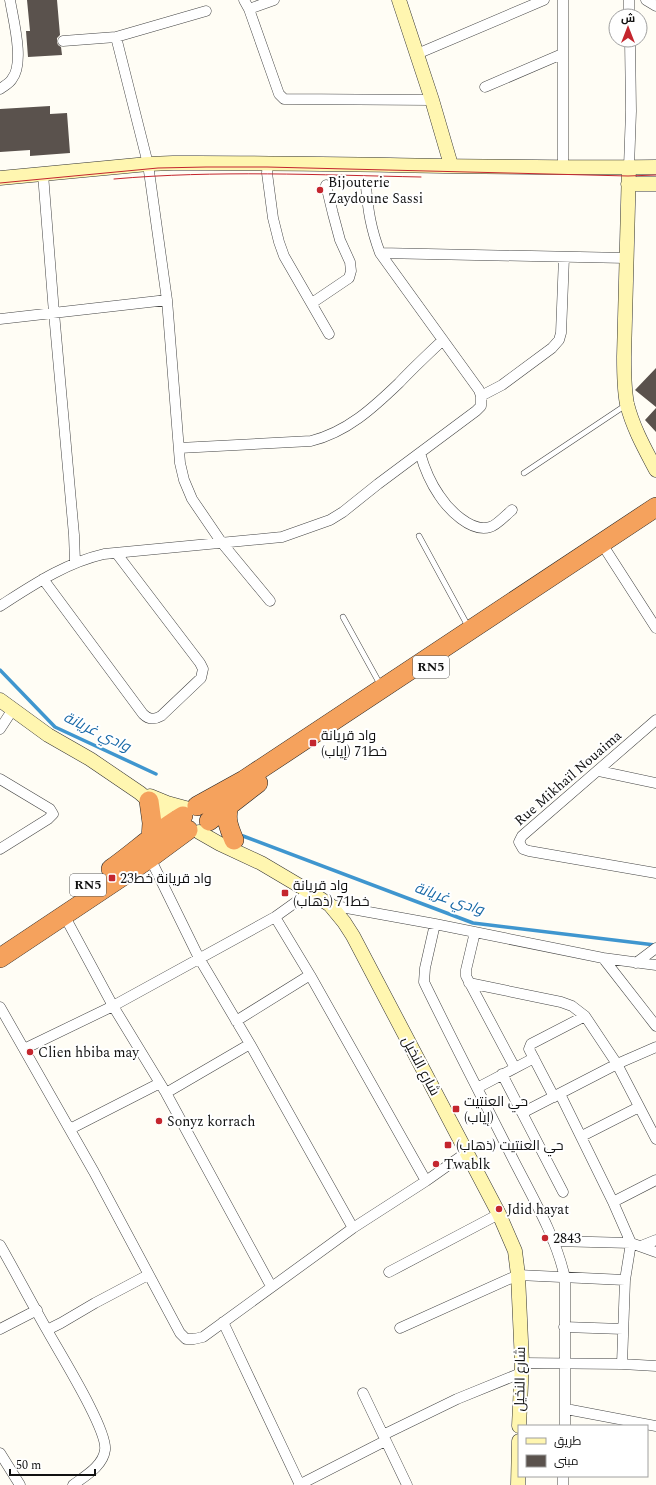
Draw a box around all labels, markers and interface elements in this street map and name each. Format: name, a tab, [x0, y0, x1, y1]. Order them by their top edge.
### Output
north arrow	[608, 8, 648, 48]
text: ش	[621, 10, 635, 27]
place label: Bijouterie Zaydoune Sassi	[328, 172, 423, 209]
marker: Bijouterie Zaydoune Sassi	[315, 185, 325, 195]
road number: RN5	[413, 656, 449, 678]
water label: وادي غريانة	[60, 706, 135, 759]
place label: واد قريانة خط71 (إياب)	[321, 725, 387, 762]
street label: Rue Mikhaïl Nouaima	[510, 725, 626, 831]
marker: واد قريانة خط71 (إياب)	[308, 738, 318, 748]
place label: واد قريانة خط23	[120, 868, 212, 889]
marker: واد قريانة خط23	[107, 873, 117, 883]
road number: RN5	[70, 874, 106, 896]
place label: واد قريانة خط71 (ذهاب)	[293, 875, 370, 912]
water label: وادي غريانة	[411, 876, 488, 922]
marker: واد قريانة خط71 (ذهاب)	[280, 888, 290, 898]
street label: شارع النخيل	[397, 1033, 445, 1099]
place label: Clien hbiba may	[38, 1042, 140, 1063]
marker: Clien hbiba may	[25, 1047, 35, 1057]
place label: حي العنتيت (إياب)	[464, 1091, 528, 1128]
marker: حي العنتيت (إياب)	[451, 1104, 461, 1114]
place label: Sonyz korrach	[167, 1111, 255, 1132]
marker: Sonyz korrach	[154, 1116, 164, 1126]
place label: حي العنتيت (ذهاب)	[456, 1135, 564, 1157]
marker: حي العنتيت (ذهاب)	[443, 1140, 453, 1150]
place label: Twablk	[444, 1154, 491, 1175]
marker: Twablk	[431, 1159, 441, 1169]
place label: Jdid hayat	[507, 1199, 569, 1220]
marker: Jdid hayat	[494, 1204, 504, 1214]
place label: 2843	[553, 1228, 581, 1249]
marker: 2843	[540, 1233, 550, 1243]
street label: شارع النخيل	[509, 1346, 531, 1412]
legend	[518, 1425, 648, 1477]
text: طريق	[554, 1432, 582, 1451]
scale bar	[10, 1451, 95, 1477]
text: مبنى	[554, 1452, 579, 1471]
text: 50 m	[16, 1456, 41, 1475]

